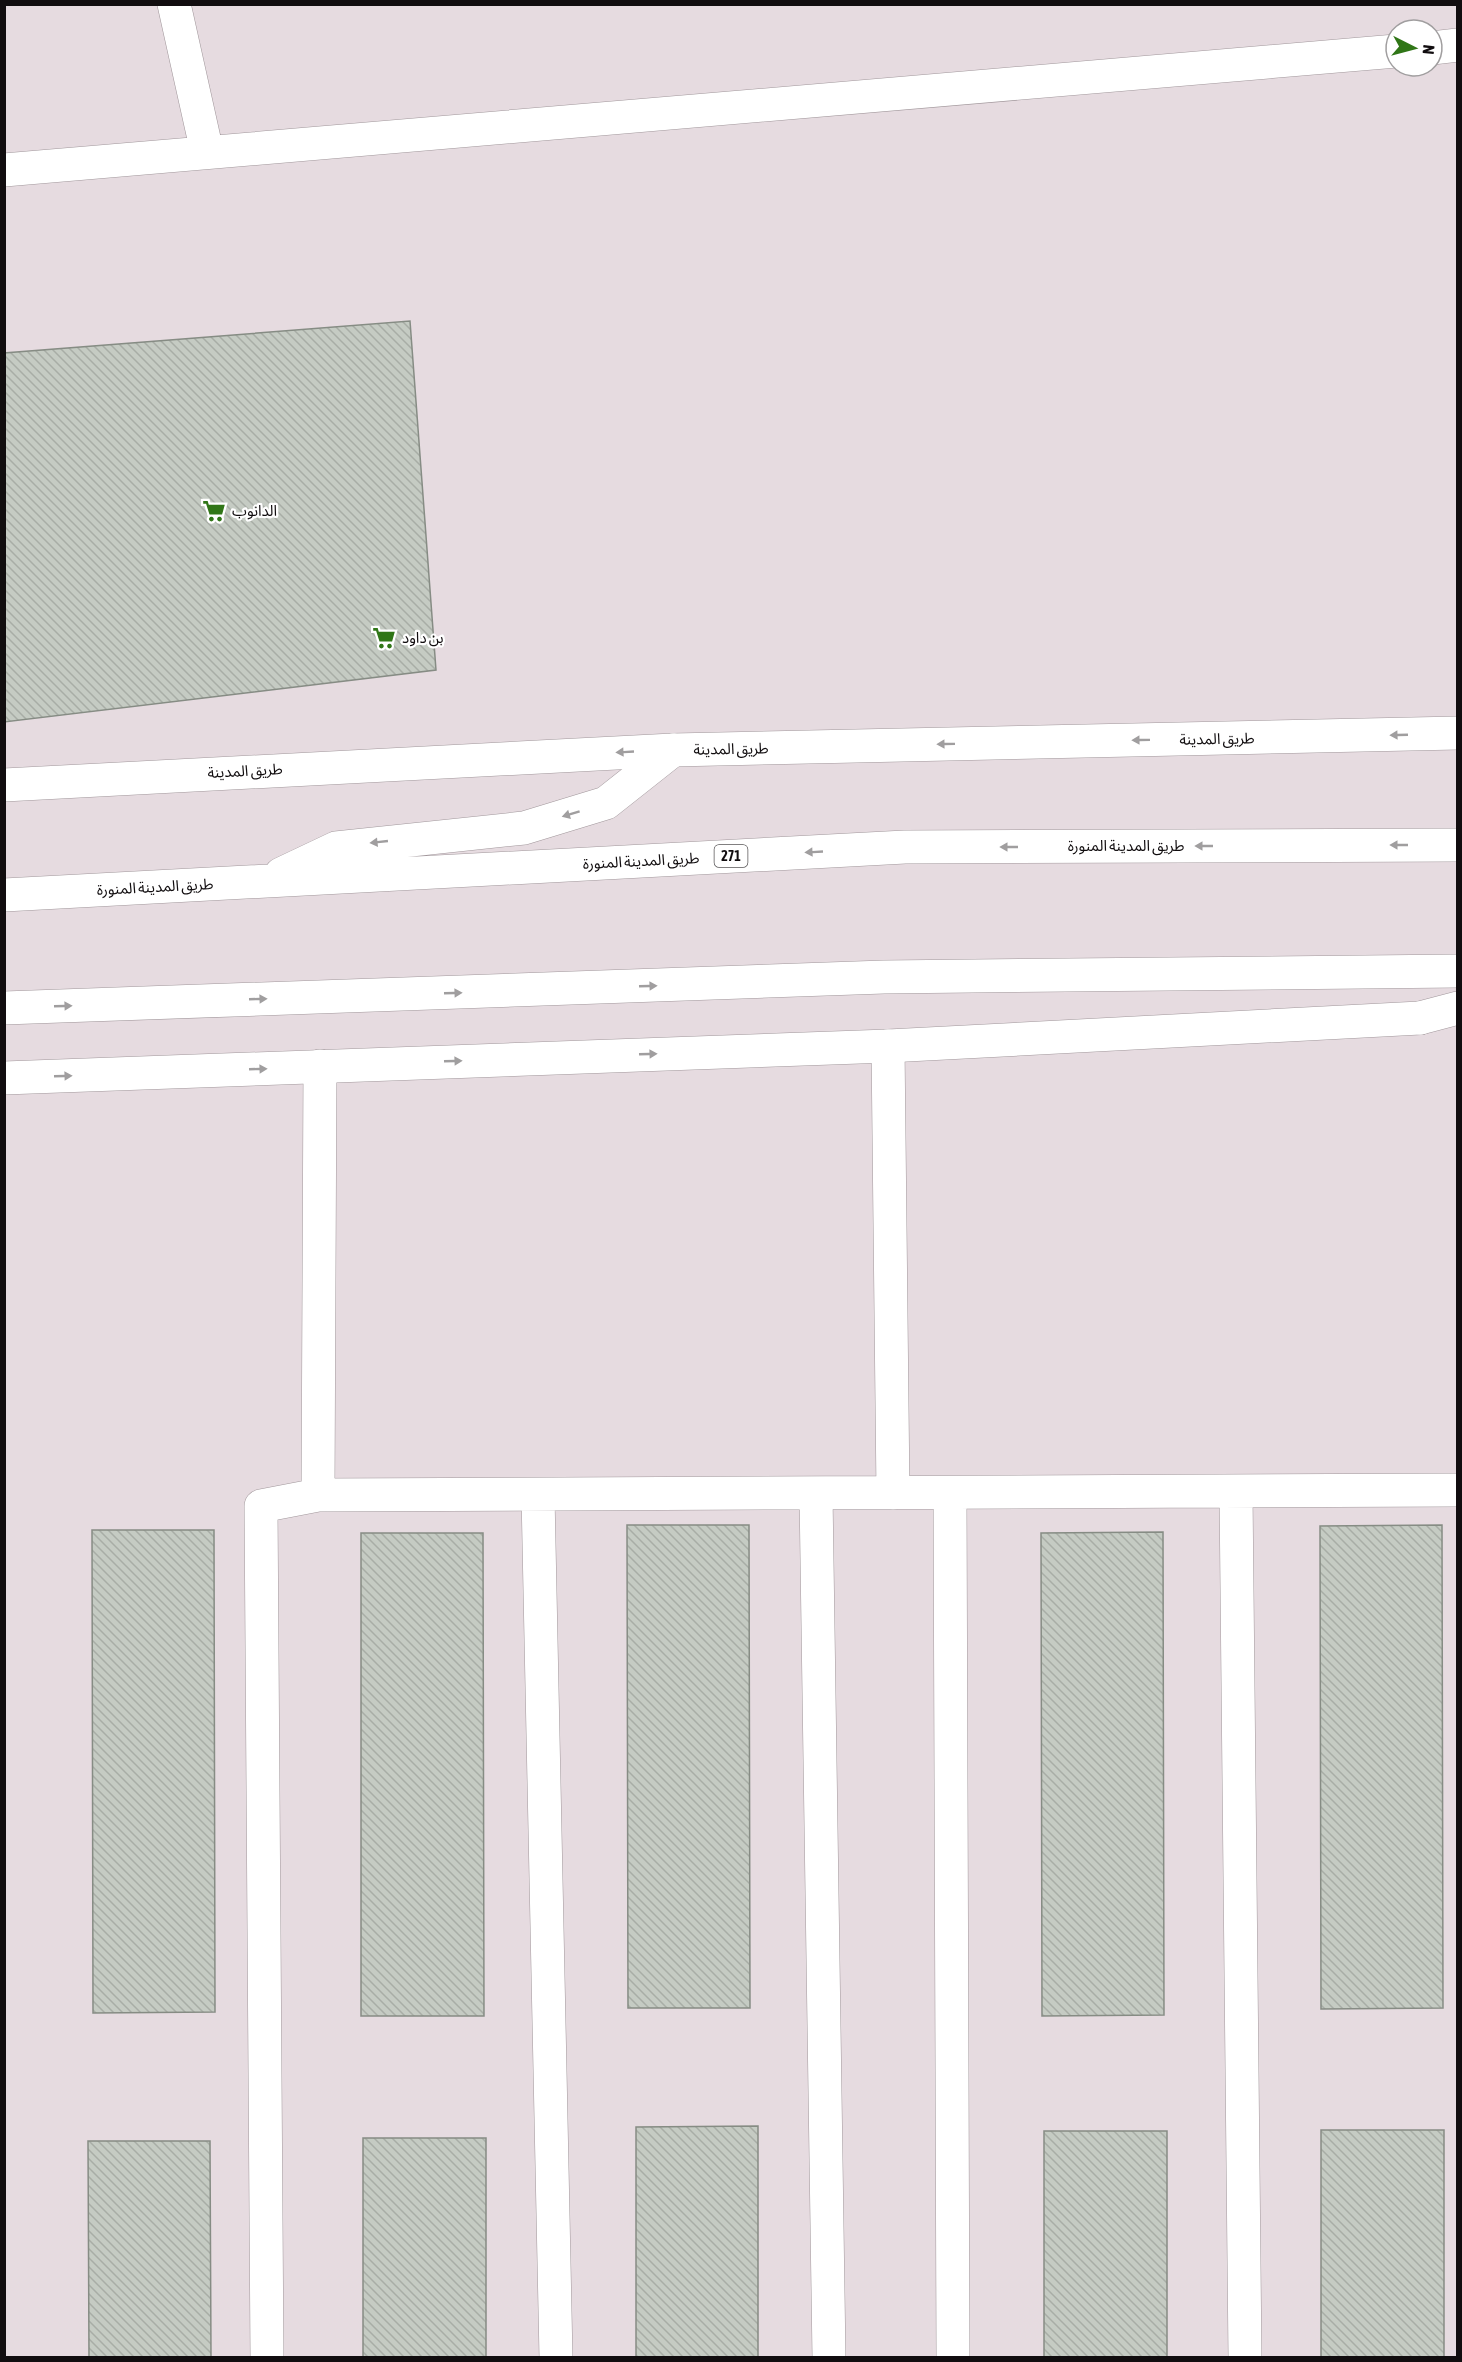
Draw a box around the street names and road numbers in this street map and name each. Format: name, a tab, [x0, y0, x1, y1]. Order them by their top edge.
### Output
street label: طريق المدينة	[1179, 729, 1255, 750]
street label: طريق المدينة	[693, 739, 769, 760]
street label: طريق المدينة	[207, 760, 283, 783]
street label: طريق المدينة المنورة	[1068, 837, 1184, 856]
road number: 271	[714, 845, 748, 867]
street label: طريق المدينة المنورة	[582, 849, 700, 874]
street label: طريق المدينة المنورة	[96, 875, 214, 900]

